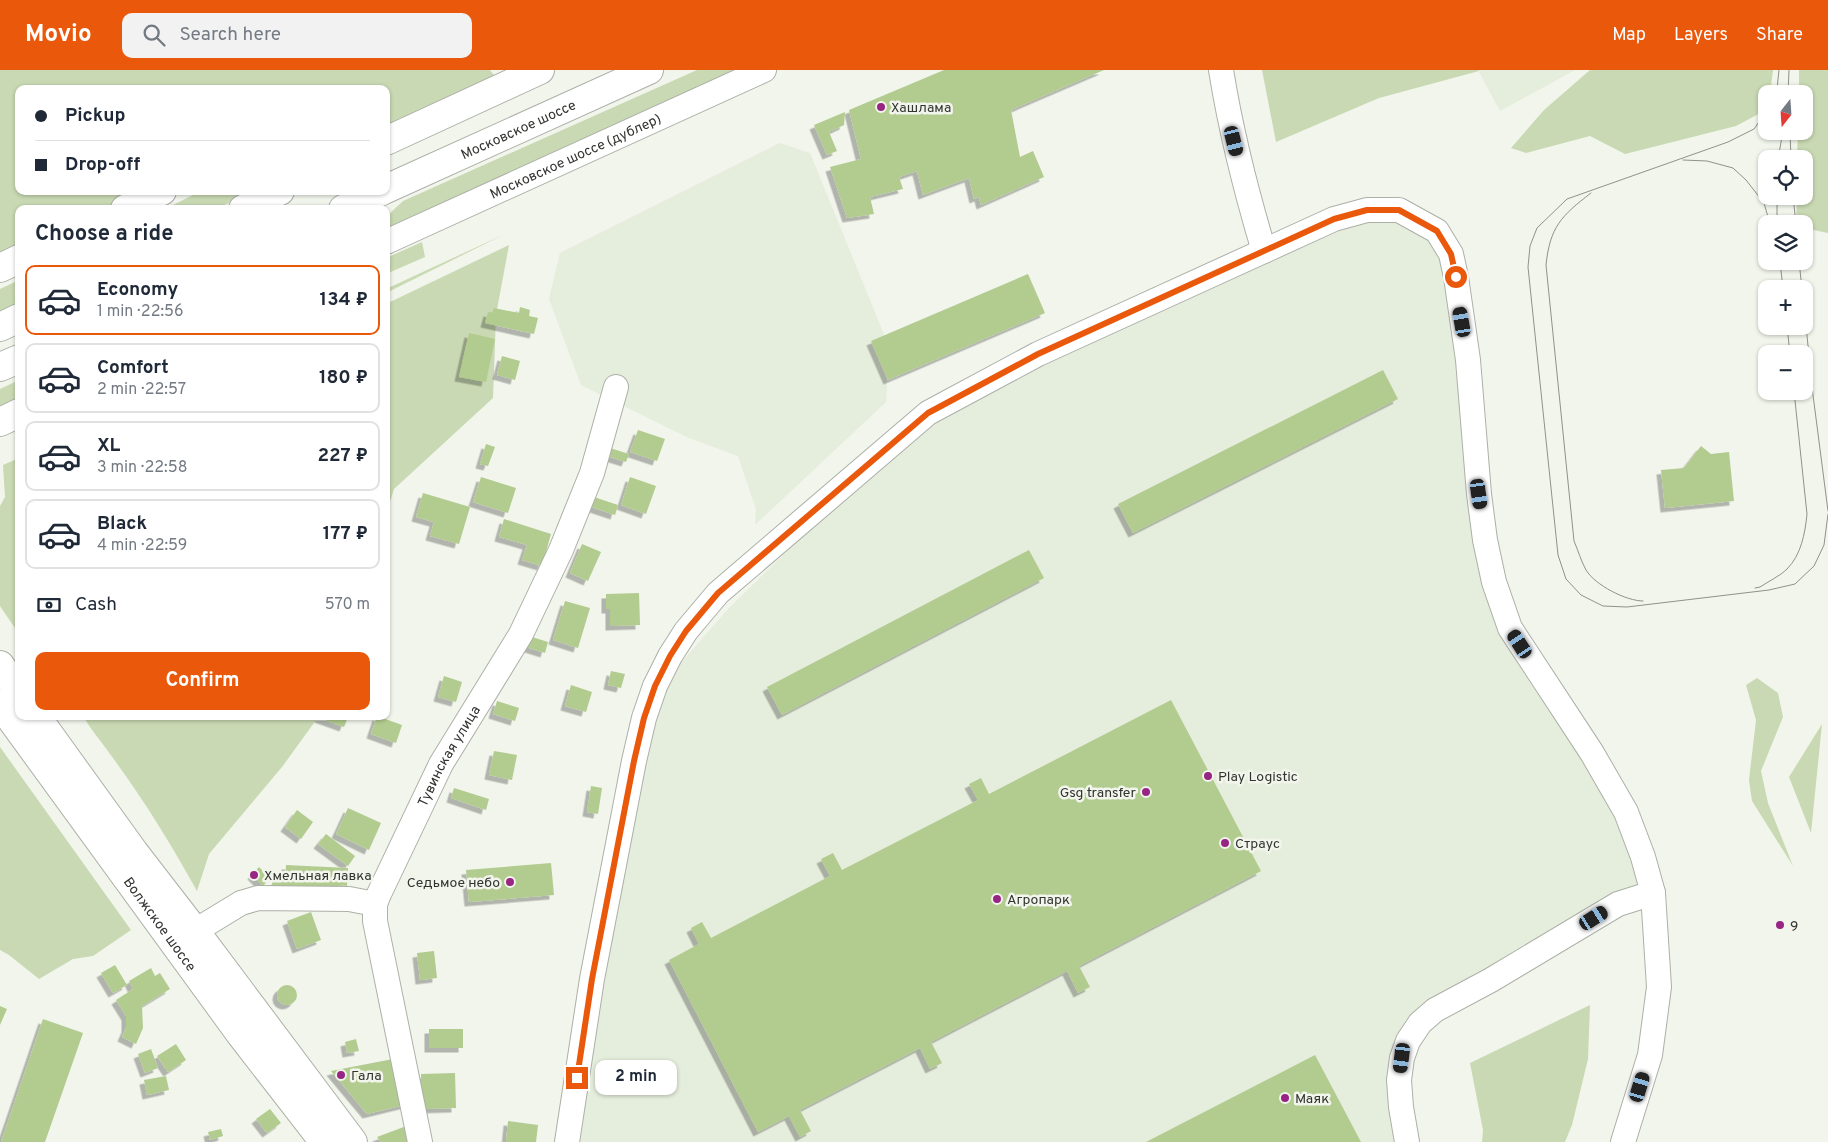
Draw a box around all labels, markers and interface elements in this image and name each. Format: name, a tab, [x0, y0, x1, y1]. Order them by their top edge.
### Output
search box	[122, 13, 472, 58]
text: Movio	[25, 20, 92, 50]
icon: search	[140, 21, 168, 49]
text: Search here	[180, 23, 281, 47]
text: Map	[1612, 24, 1646, 47]
text: Layers	[1674, 24, 1728, 47]
text: Share	[1756, 24, 1803, 47]
north arrow	[1758, 85, 1812, 140]
map controls	[1758, 85, 1813, 400]
street label: Московское шоссе	[458, 97, 579, 164]
place label: Хашлама	[891, 100, 951, 117]
marker: Хашлама	[875, 101, 887, 113]
text: Pickup	[65, 104, 125, 128]
street label: Московское шоссе (дублер)	[488, 111, 664, 204]
car	[1223, 125, 1244, 157]
button: locate	[1758, 150, 1813, 205]
text: Drop-off	[65, 153, 140, 177]
button: layers	[1758, 215, 1813, 270]
text: Choose a ride	[35, 221, 173, 248]
route start	[1445, 266, 1467, 288]
icon: car	[37, 278, 82, 323]
text: Economy	[97, 278, 178, 302]
button: +	[1758, 280, 1813, 335]
text: 134 ₽	[320, 288, 368, 312]
text: 1 min · 22:56	[97, 302, 184, 322]
car	[1452, 306, 1471, 338]
button: −	[1758, 345, 1813, 400]
icon: car	[37, 356, 82, 401]
text: Comfort	[97, 356, 169, 380]
text: 180 ₽	[319, 366, 368, 390]
text: 2 min · 22:57	[97, 380, 186, 400]
icon: car	[37, 434, 82, 479]
text: XL	[97, 434, 120, 458]
text: 227 ₽	[317, 444, 368, 468]
text: 3 min · 22:58	[97, 458, 187, 478]
car	[1469, 478, 1488, 510]
icon: car	[37, 512, 82, 557]
text: Black	[97, 512, 147, 536]
text: 177 ₽	[323, 522, 368, 546]
text: 4 min · 22:59	[97, 536, 187, 556]
icon: cash	[35, 591, 63, 619]
text: Cash	[75, 593, 117, 617]
text: 570 m	[325, 595, 370, 615]
car	[1505, 627, 1534, 661]
button: Confirm	[35, 652, 370, 710]
street label: Тувинская улица	[415, 703, 485, 810]
place label: Play Logistic	[1218, 769, 1298, 786]
marker: Play Logistic	[1202, 770, 1214, 782]
place label: Gsg transfer	[1060, 785, 1137, 802]
marker: Gsg transfer	[1140, 786, 1152, 798]
place label: Страус	[1235, 836, 1280, 853]
marker: Страус	[1219, 837, 1231, 849]
place label: Хмельная лавка	[264, 868, 372, 885]
marker: Хмельная лавка	[248, 869, 260, 881]
street label: Волжское шоссе	[119, 874, 199, 975]
place label: Седьмое небо	[407, 875, 500, 892]
marker: Седьмое небо	[504, 876, 516, 888]
place label: Агропарк	[1007, 892, 1070, 909]
marker: Агропарк	[991, 893, 1003, 905]
car	[1577, 904, 1610, 932]
place label: 9	[1790, 918, 1798, 935]
marker: 9	[1774, 919, 1786, 931]
car	[1392, 1042, 1411, 1074]
callout: 2 min	[594, 1060, 677, 1096]
route end	[566, 1067, 588, 1089]
text: 2 min	[615, 1067, 657, 1087]
place label: Гала	[351, 1068, 382, 1085]
marker: Гала	[335, 1069, 347, 1081]
car	[1628, 1070, 1651, 1104]
place label: Маяк	[1295, 1091, 1329, 1108]
marker: Маяк	[1279, 1092, 1291, 1104]

